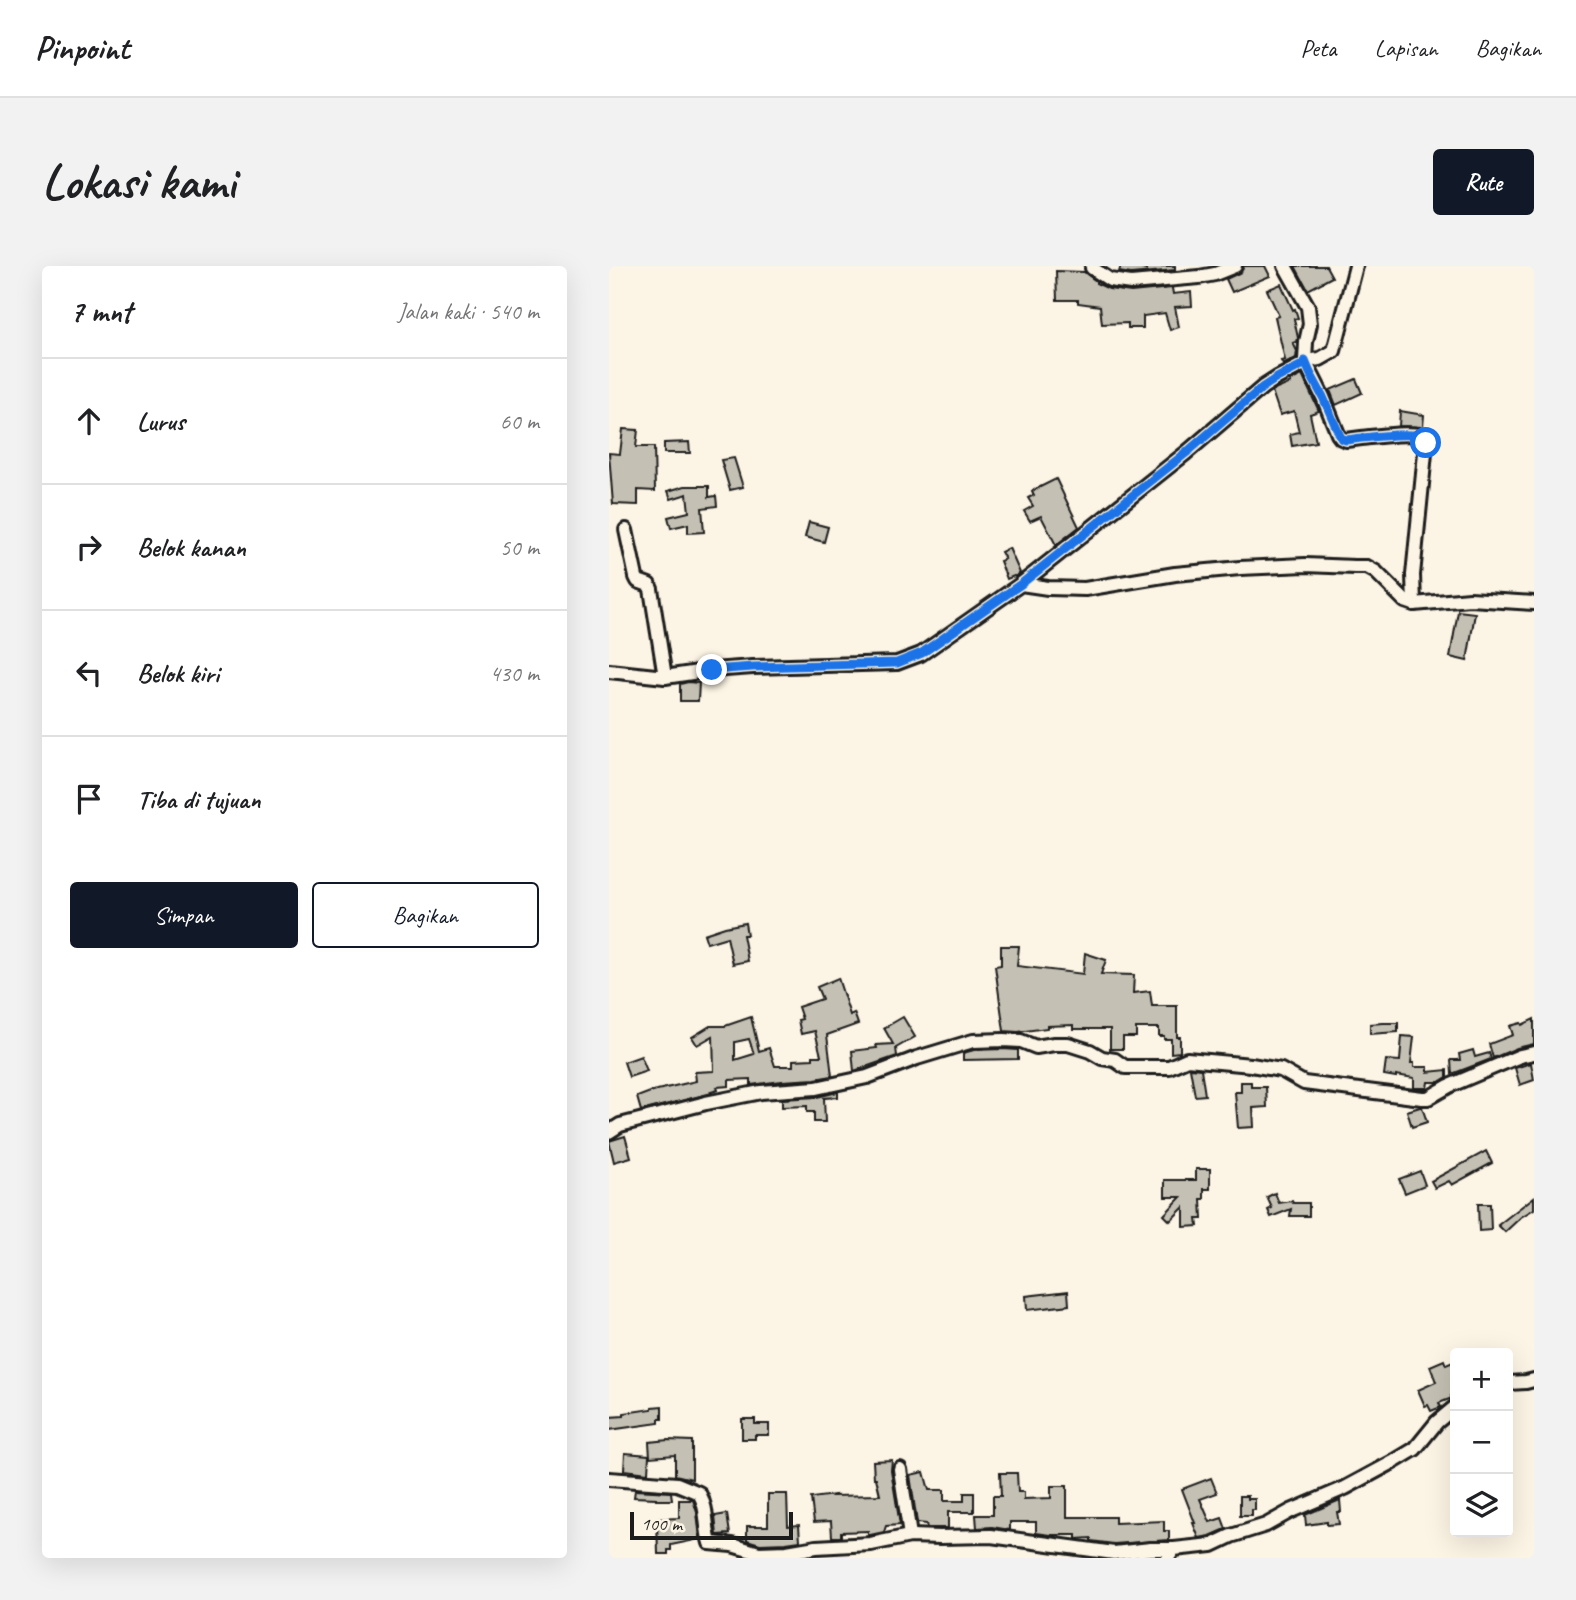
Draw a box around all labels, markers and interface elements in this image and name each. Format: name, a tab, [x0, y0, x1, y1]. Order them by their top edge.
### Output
text: Pinpoint	[35, 27, 129, 69]
text: Peta	[1300, 33, 1337, 63]
text: Lapisan	[1375, 33, 1438, 63]
text: Bagikan	[1476, 33, 1541, 63]
button: Rute	[1433, 149, 1534, 215]
text: Lokasi kami	[42, 151, 235, 213]
text: 7 mnt	[70, 293, 131, 331]
text: Jalan kaki · 540 m	[397, 297, 539, 326]
icon: ahead	[70, 402, 108, 440]
text: Lurus	[137, 405, 185, 438]
text: 60 m	[500, 407, 539, 436]
route start	[1410, 427, 1441, 458]
icon: right	[70, 528, 108, 566]
text: Belok kanan	[137, 531, 246, 564]
text: 50 m	[500, 533, 539, 562]
icon: left	[70, 654, 108, 692]
route end	[696, 654, 727, 685]
text: Belok kiri	[137, 657, 219, 690]
text: 430 m	[490, 659, 539, 688]
icon: arrive	[70, 780, 108, 818]
text: Tiba di tujuan	[137, 783, 261, 816]
button: Simpan	[70, 882, 298, 948]
button: Bagikan	[312, 882, 539, 948]
map controls	[1450, 1348, 1513, 1537]
button: +	[1450, 1348, 1513, 1411]
button: −	[1450, 1411, 1513, 1474]
button: layers	[1450, 1474, 1513, 1537]
scale bar	[630, 1509, 793, 1541]
text: 100 m	[641, 1512, 682, 1536]

